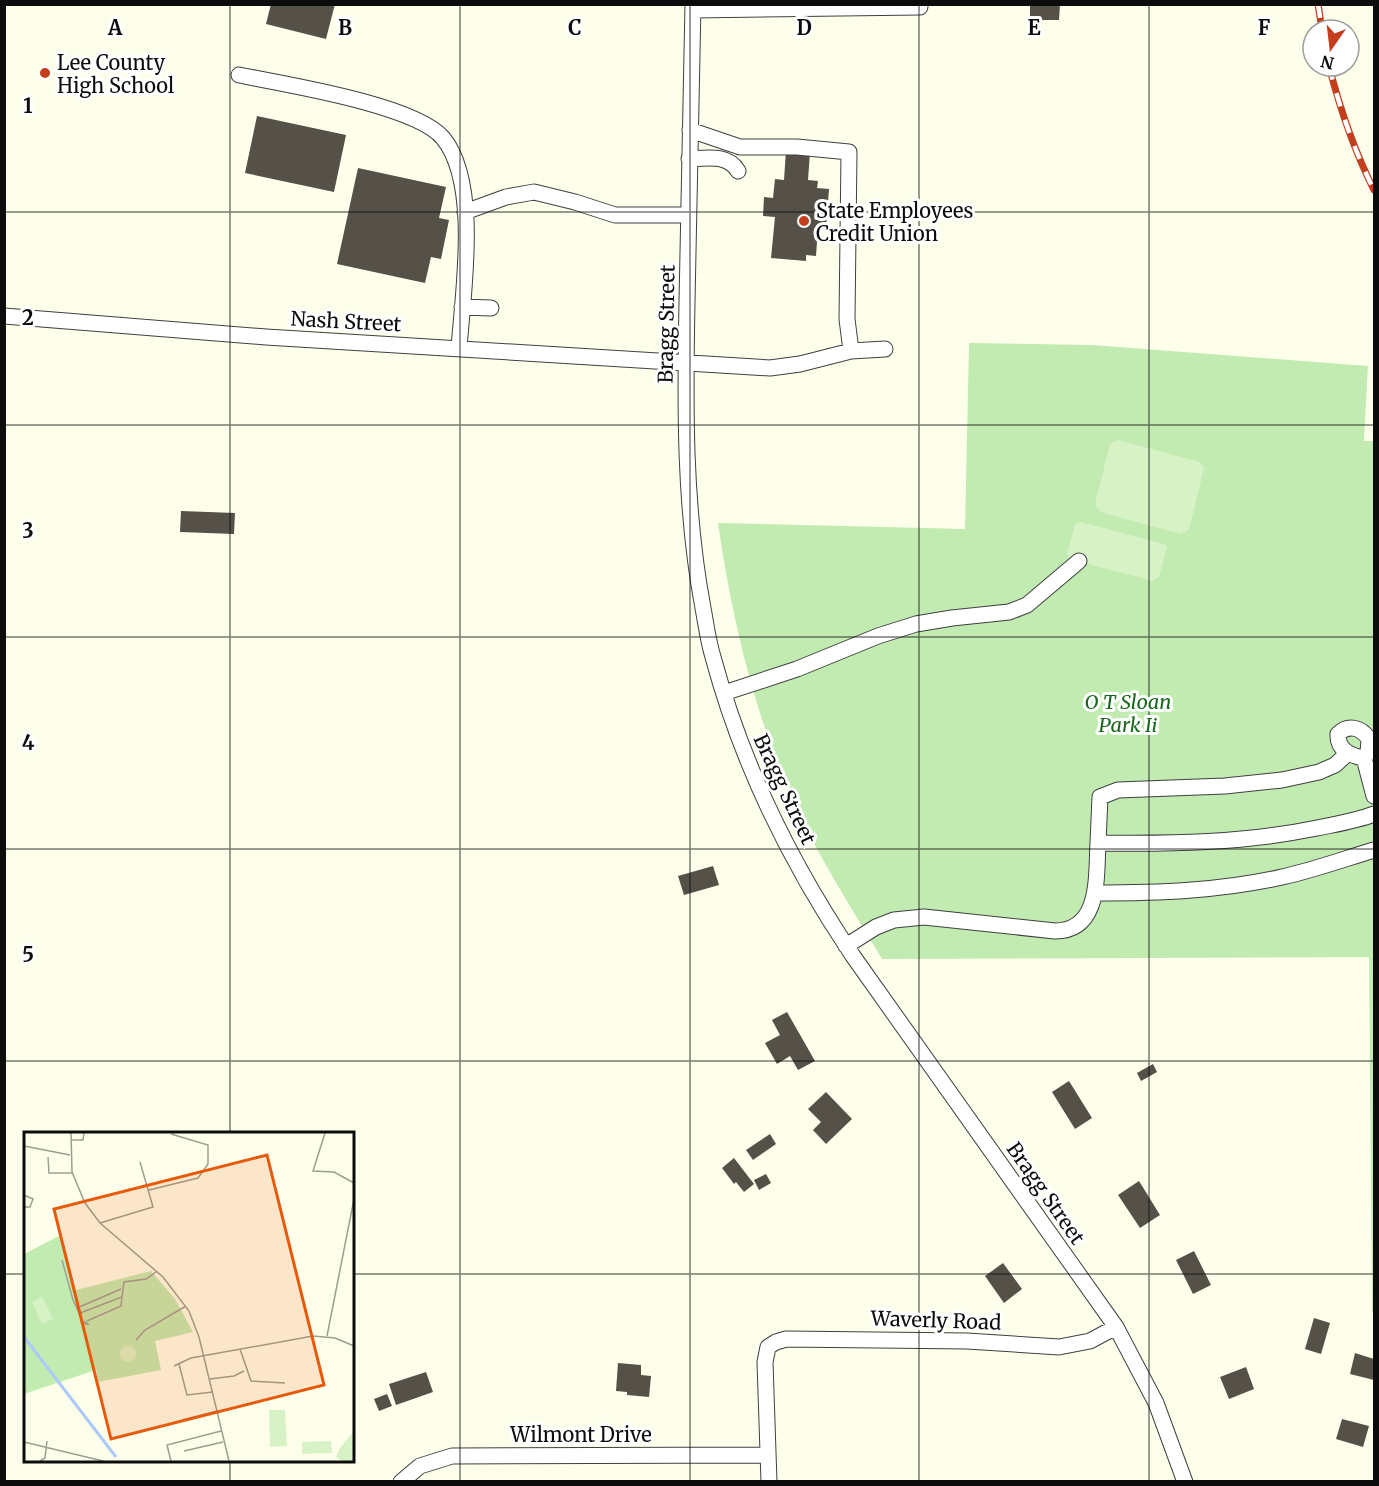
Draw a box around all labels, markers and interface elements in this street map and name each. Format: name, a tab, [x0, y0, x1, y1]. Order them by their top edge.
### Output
text: A	[107, 15, 123, 40]
text: B	[338, 15, 352, 40]
text: C	[568, 15, 582, 40]
text: D	[796, 15, 812, 40]
text: E	[1027, 15, 1041, 40]
text: F	[1258, 15, 1271, 40]
north arrow	[1301, 18, 1361, 78]
place label: Lee County High School	[57, 50, 174, 98]
text: N	[1318, 51, 1336, 74]
marker: Lee County High School	[38, 66, 52, 80]
text: 1	[23, 93, 33, 118]
place label: State Employees Credit Union	[816, 198, 973, 246]
marker: State Employees Credit Union	[797, 214, 811, 228]
street label: Bragg Street	[652, 264, 680, 384]
text: 2	[22, 305, 34, 330]
street label: Nash Street	[290, 306, 402, 336]
text: 3	[22, 518, 34, 543]
park label: O T Sloan Park Ii	[1085, 689, 1171, 737]
text: 4	[22, 730, 35, 755]
street label: Bragg Street	[749, 730, 822, 848]
text: 5	[22, 942, 34, 967]
inset map	[24, 1132, 354, 1462]
street label: Bragg Street	[1002, 1137, 1090, 1249]
street label: Waverly Road	[869, 1305, 1002, 1335]
street label: Wilmont Drive	[509, 1422, 652, 1447]

